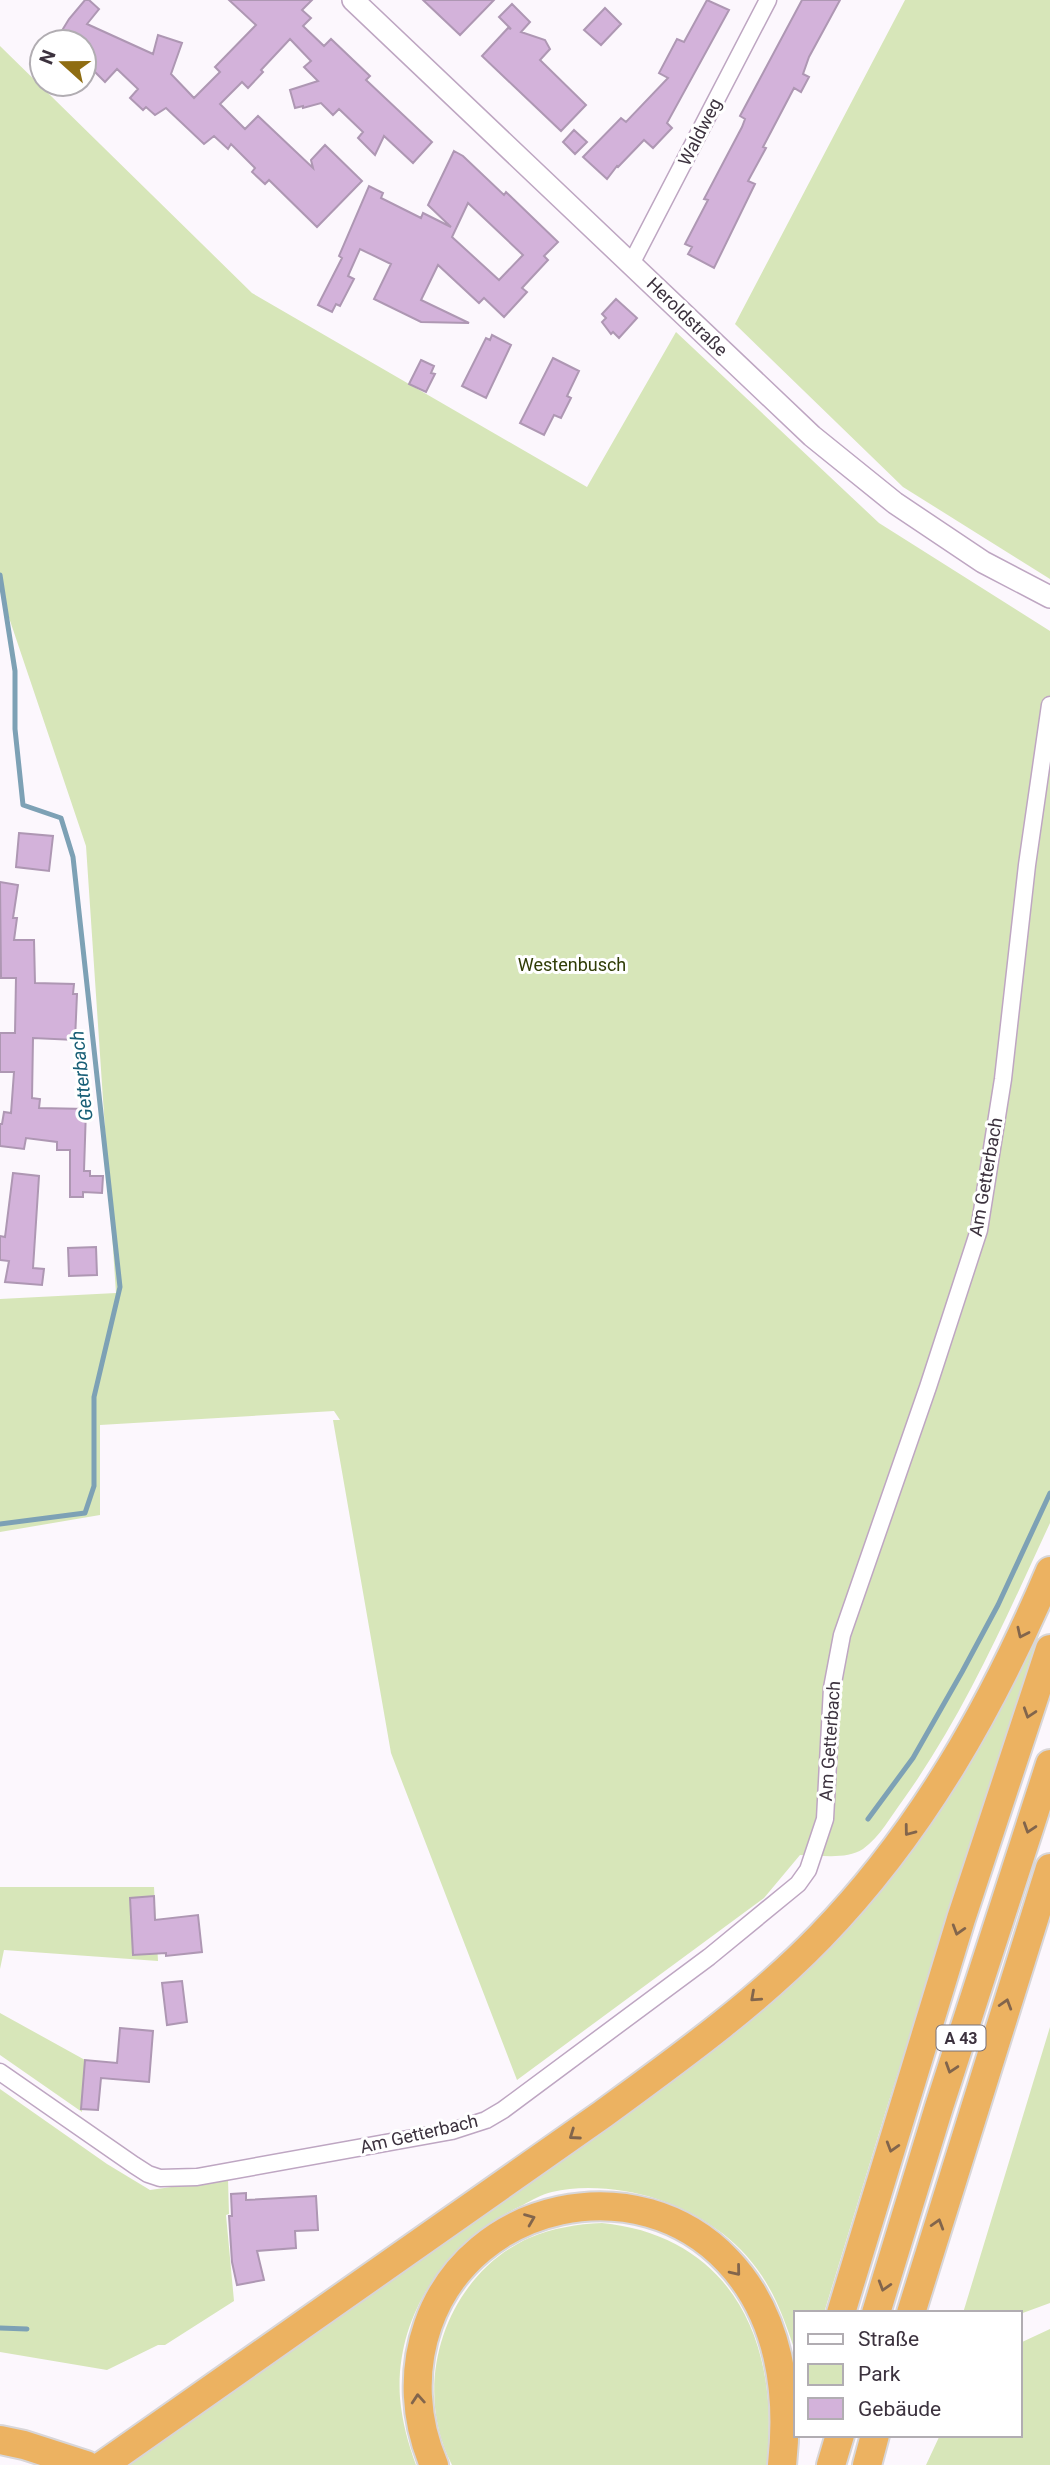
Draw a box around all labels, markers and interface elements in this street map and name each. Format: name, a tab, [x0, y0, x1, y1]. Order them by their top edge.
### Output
north arrow	[28, 28, 98, 98]
text: N	[34, 47, 61, 67]
street label: Waldweg	[674, 94, 726, 169]
street label: Heroldstraße	[643, 273, 732, 360]
park label: Westenbusch	[518, 954, 626, 975]
water label: Getterbach	[65, 1030, 98, 1122]
street label: Am Getterbach	[965, 1116, 1006, 1238]
one-way arrow	[1016, 1626, 1030, 1638]
street label: Am Getterbach	[815, 1680, 844, 1802]
one-way arrow	[1022, 1707, 1037, 1719]
one-way arrow	[1022, 1822, 1037, 1834]
one-way arrow	[905, 1823, 918, 1836]
one-way arrow	[952, 1923, 967, 1935]
one-way arrow	[750, 1989, 763, 2001]
one-way arrow	[998, 1998, 1013, 2010]
road number: A 43	[936, 2026, 986, 2050]
one-way arrow	[945, 2062, 959, 2074]
street label: Am Getterbach	[358, 2110, 480, 2157]
one-way arrow	[569, 2127, 582, 2139]
one-way arrow	[885, 2141, 900, 2153]
one-way arrow	[524, 2214, 536, 2228]
one-way arrow	[930, 2218, 945, 2230]
one-way arrow	[728, 2263, 741, 2275]
one-way arrow	[878, 2280, 893, 2292]
legend	[794, 2311, 1022, 2437]
text: Straße	[858, 2327, 919, 2351]
text: Park	[858, 2362, 901, 2386]
one-way arrow	[411, 2393, 426, 2404]
text: Gebäude	[858, 2397, 941, 2421]

